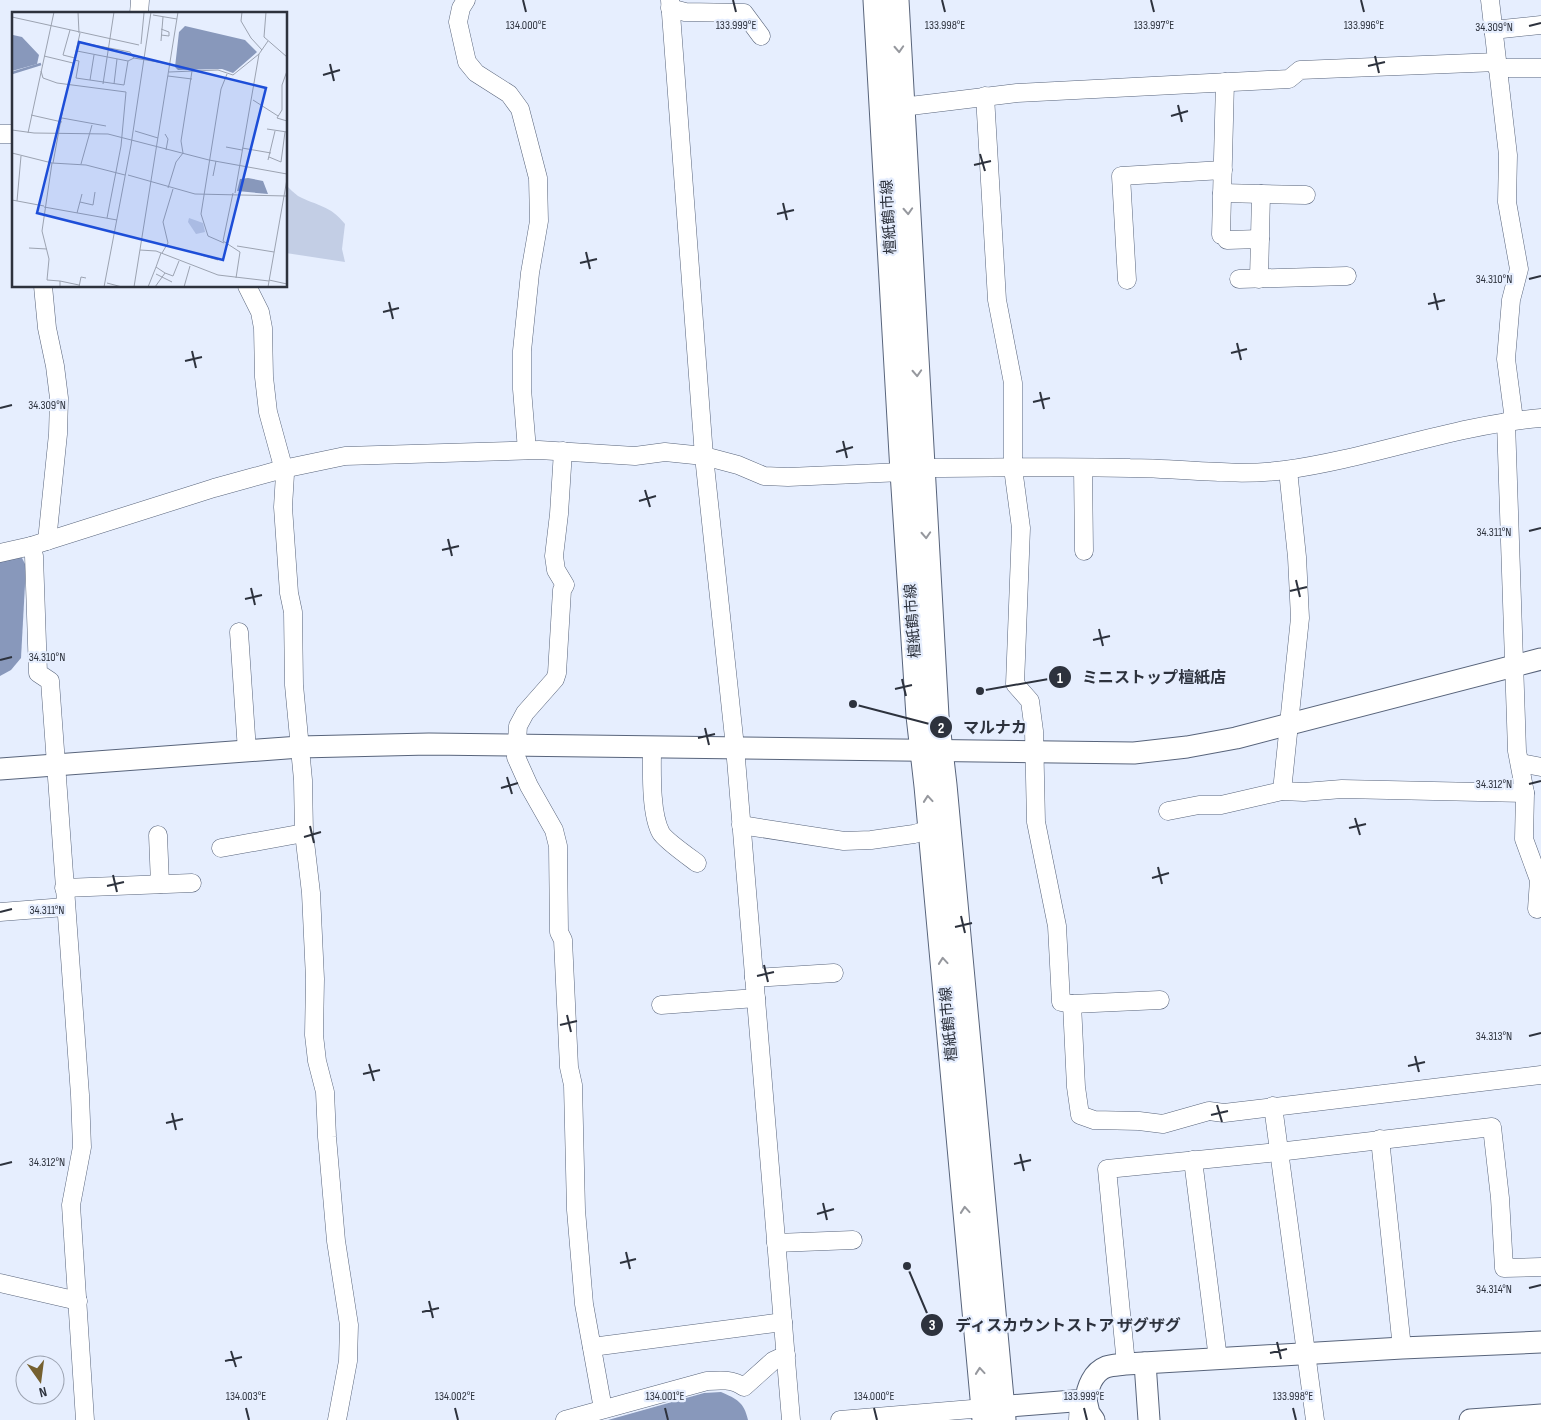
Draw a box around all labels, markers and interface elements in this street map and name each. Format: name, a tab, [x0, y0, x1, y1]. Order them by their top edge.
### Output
inset map	[12, 12, 288, 288]
text: 134.000°E	[506, 18, 546, 33]
text: 133.999°E	[716, 18, 756, 33]
text: 133.998°E	[925, 18, 965, 33]
text: 133.997°E	[1134, 18, 1174, 33]
text: 133.996°E	[1344, 18, 1384, 33]
text: 34.309°N	[1475, 20, 1513, 35]
one-way arrow	[893, 45, 904, 53]
street label: 檀紙鶴市線	[878, 179, 900, 255]
one-way arrow	[902, 207, 913, 215]
text: 34.310°N	[1476, 272, 1512, 287]
one-way arrow	[911, 369, 922, 377]
text: 34.309°N	[28, 398, 66, 413]
text: 34.311°N	[1477, 525, 1511, 540]
one-way arrow	[920, 532, 931, 540]
street label: 檀紙鶴市線	[901, 583, 925, 659]
text: 34.310°N	[29, 650, 65, 665]
callout: ミニストップ檀紙店	[1047, 662, 1236, 693]
text: ミニストップ檀紙店	[1082, 668, 1226, 688]
text: 1	[1057, 669, 1063, 688]
callout: マルナカ	[928, 712, 1037, 743]
text: 2	[938, 719, 944, 738]
text: マルナカ	[963, 719, 1027, 738]
text: 34.312°N	[1476, 777, 1512, 792]
one-way arrow	[923, 795, 934, 803]
text: 34.311°N	[30, 903, 64, 918]
one-way arrow	[938, 956, 949, 964]
street label: 檀紙鶴市線	[936, 986, 962, 1062]
text: 34.313°N	[1476, 1029, 1512, 1044]
text: 34.312°N	[29, 1155, 65, 1170]
one-way arrow	[960, 1205, 971, 1213]
text: 34.314°N	[1476, 1282, 1512, 1297]
callout: ディスカウントストア ザグザグ	[920, 1310, 1191, 1341]
text: 3	[929, 1316, 936, 1335]
text: ディスカウントストア ザグザグ	[955, 1316, 1181, 1336]
north arrow	[15, 1355, 65, 1405]
one-way arrow	[975, 1367, 986, 1375]
text: N	[37, 1383, 49, 1401]
text: 134.003°E	[226, 1389, 266, 1404]
text: 134.002°E	[435, 1389, 475, 1404]
text: 134.001°E	[645, 1389, 685, 1404]
text: 134.000°E	[854, 1389, 894, 1404]
text: 133.999°E	[1064, 1389, 1104, 1404]
text: 133.998°E	[1273, 1389, 1313, 1404]

